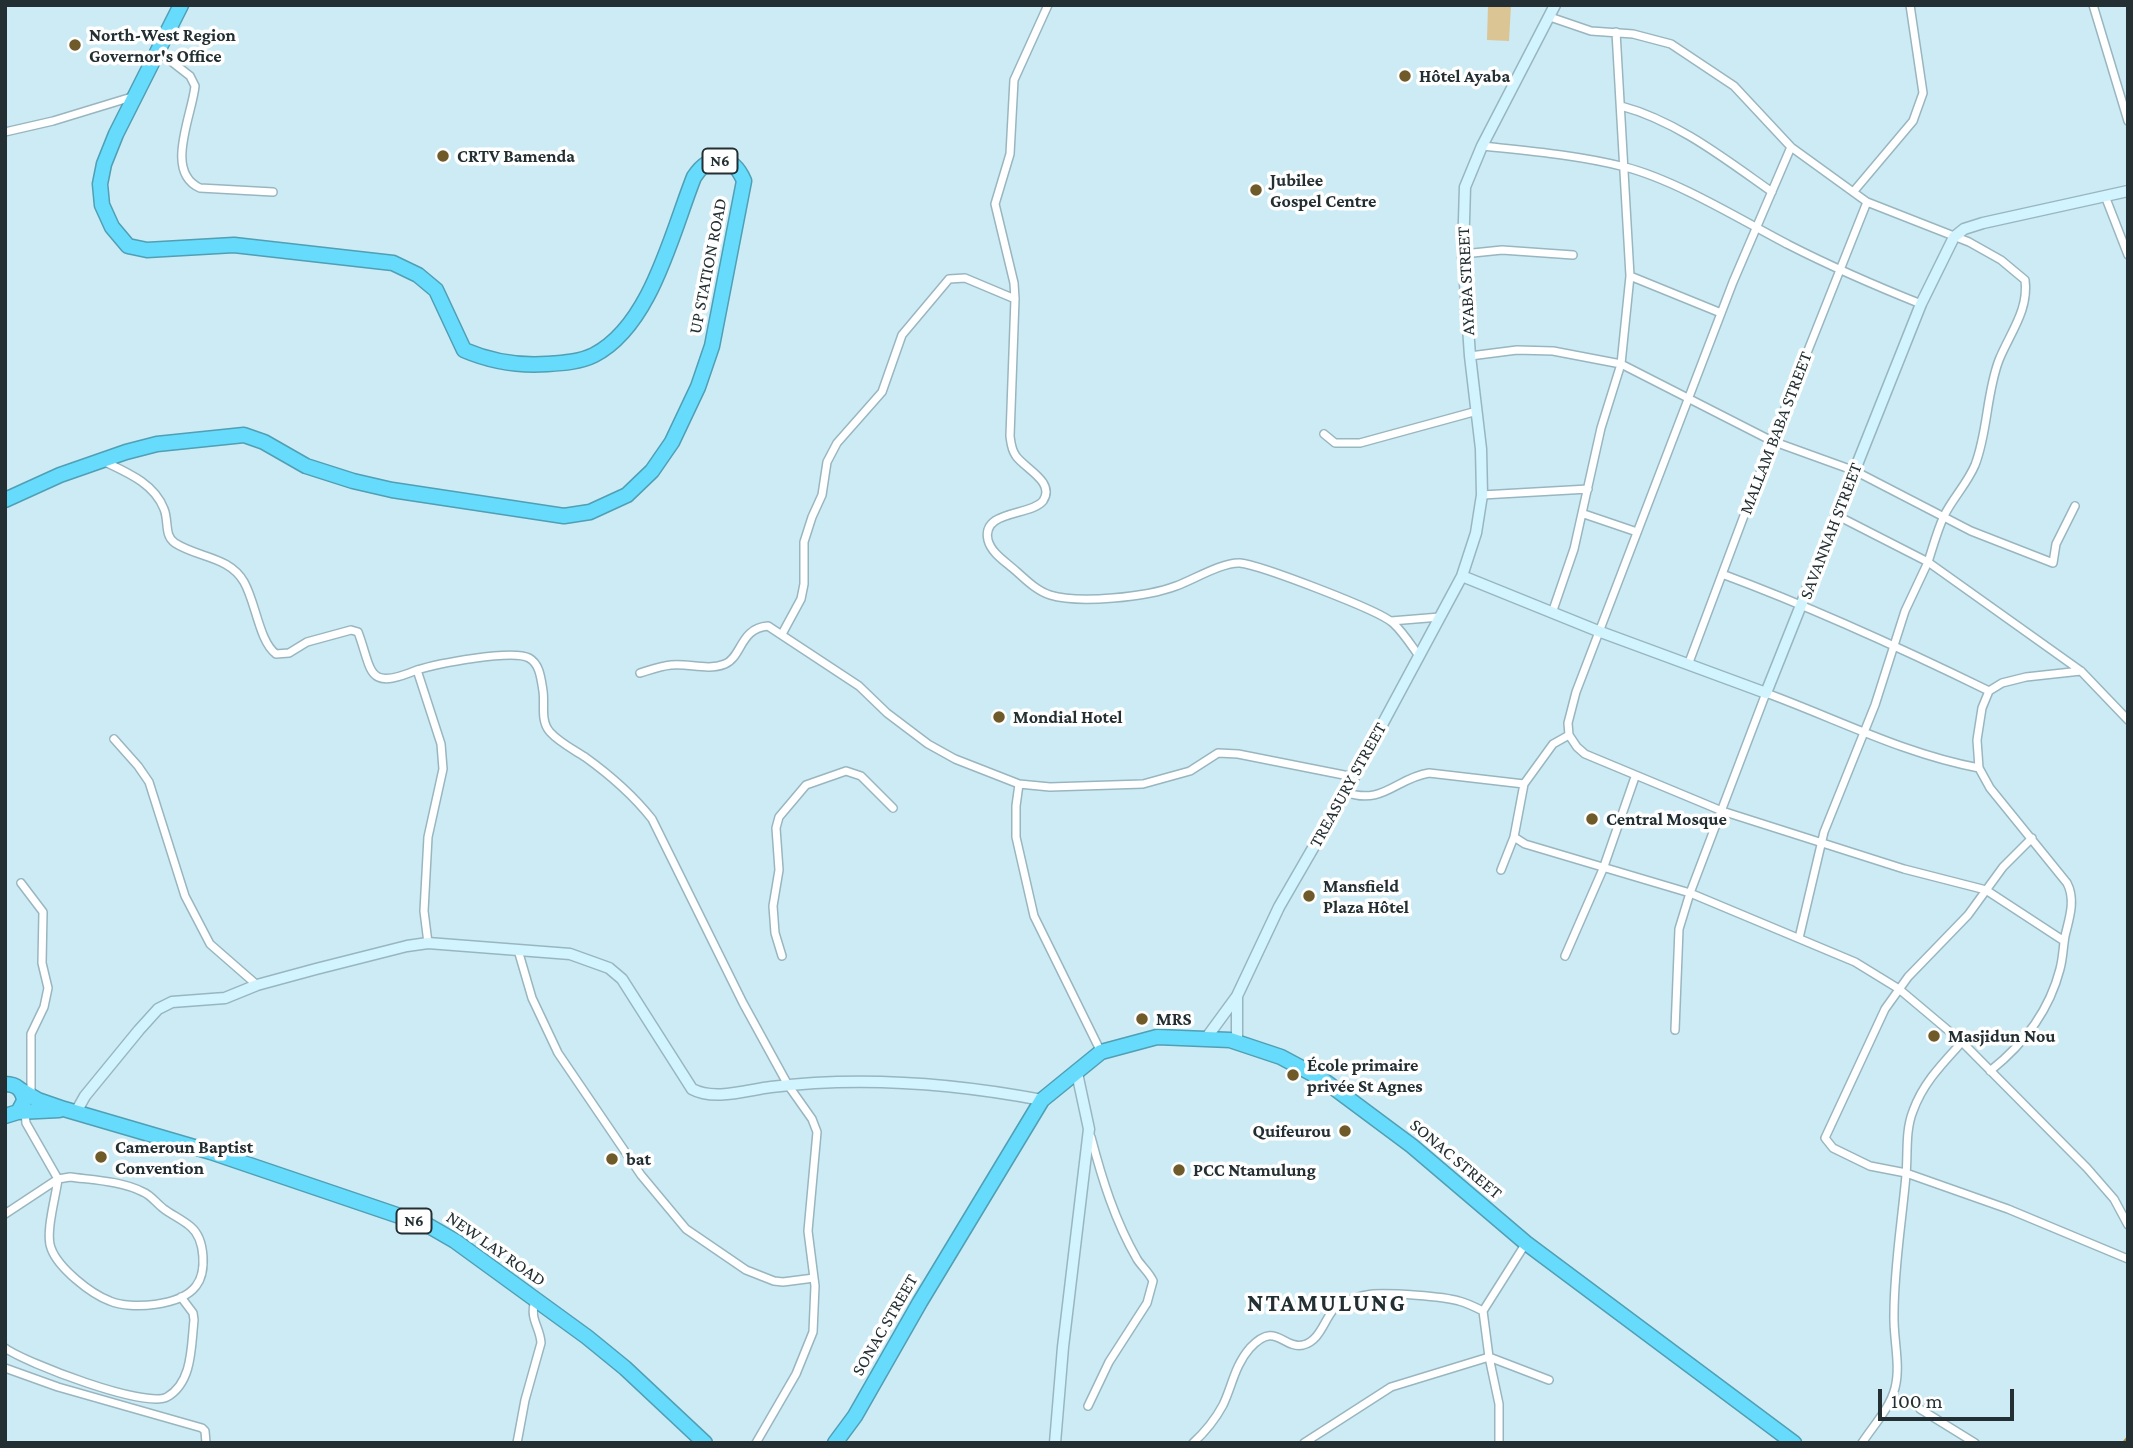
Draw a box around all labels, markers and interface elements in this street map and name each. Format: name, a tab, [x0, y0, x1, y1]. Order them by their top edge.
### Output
place label: North-West Region Governor's Office	[89, 24, 236, 66]
marker: North-West Region Governor's Office	[67, 37, 83, 53]
place label: Hôtel Ayaba	[1419, 65, 1510, 87]
marker: Hôtel Ayaba	[1397, 68, 1413, 84]
place label: CRTV Bamenda	[457, 145, 575, 167]
marker: CRTV Bamenda	[435, 148, 451, 164]
road number: N6	[702, 148, 738, 174]
place label: Jubilee Gospel Centre	[1270, 169, 1376, 212]
marker: Jubilee Gospel Centre	[1248, 182, 1264, 198]
street label: UP STATION ROAD	[684, 196, 732, 336]
street label: AYABA STREET	[1452, 226, 1480, 336]
street label: MALLAM BABA STREET	[1735, 349, 1817, 517]
street label: SAVANNAH STREET	[1795, 460, 1867, 602]
place label: Mondial Hotel	[1013, 706, 1122, 728]
marker: Mondial Hotel	[991, 709, 1007, 725]
street label: TREASURY STREET	[1305, 719, 1391, 851]
place label: Central Mosque	[1606, 808, 1727, 830]
marker: Central Mosque	[1584, 811, 1600, 827]
place label: Mansfield Plaza Hôtel	[1323, 875, 1409, 917]
marker: Mansfield Plaza Hôtel	[1301, 888, 1317, 904]
place label: MRS	[1156, 1008, 1191, 1030]
marker: MRS	[1134, 1011, 1150, 1027]
place label: Masjidun Nou	[1948, 1025, 2056, 1047]
marker: Masjidun Nou	[1926, 1028, 1942, 1044]
place label: École primaire privée St Agnes	[1307, 1054, 1423, 1096]
marker: École primaire privée St Agnes	[1285, 1067, 1301, 1083]
street label: SONAC STREET	[1405, 1114, 1507, 1204]
place label: Quifeurou	[1253, 1120, 1331, 1142]
marker: Quifeurou	[1337, 1123, 1353, 1139]
place label: Cameroun Baptist Convention	[115, 1136, 253, 1178]
place label: bat	[626, 1148, 651, 1170]
marker: Cameroun Baptist Convention	[93, 1149, 109, 1165]
marker: bat	[604, 1151, 620, 1167]
place label: PCC Ntamulung	[1193, 1159, 1316, 1181]
marker: PCC Ntamulung	[1171, 1162, 1187, 1178]
street label: NEW LAY ROAD	[442, 1207, 550, 1291]
road number: N6	[396, 1208, 432, 1233]
street label: SONAC STREET	[847, 1270, 923, 1380]
district label: NTAMULUNG	[1248, 1290, 1406, 1318]
scale bar	[1881, 1374, 2018, 1418]
text: 100 m	[1891, 1389, 1943, 1413]

